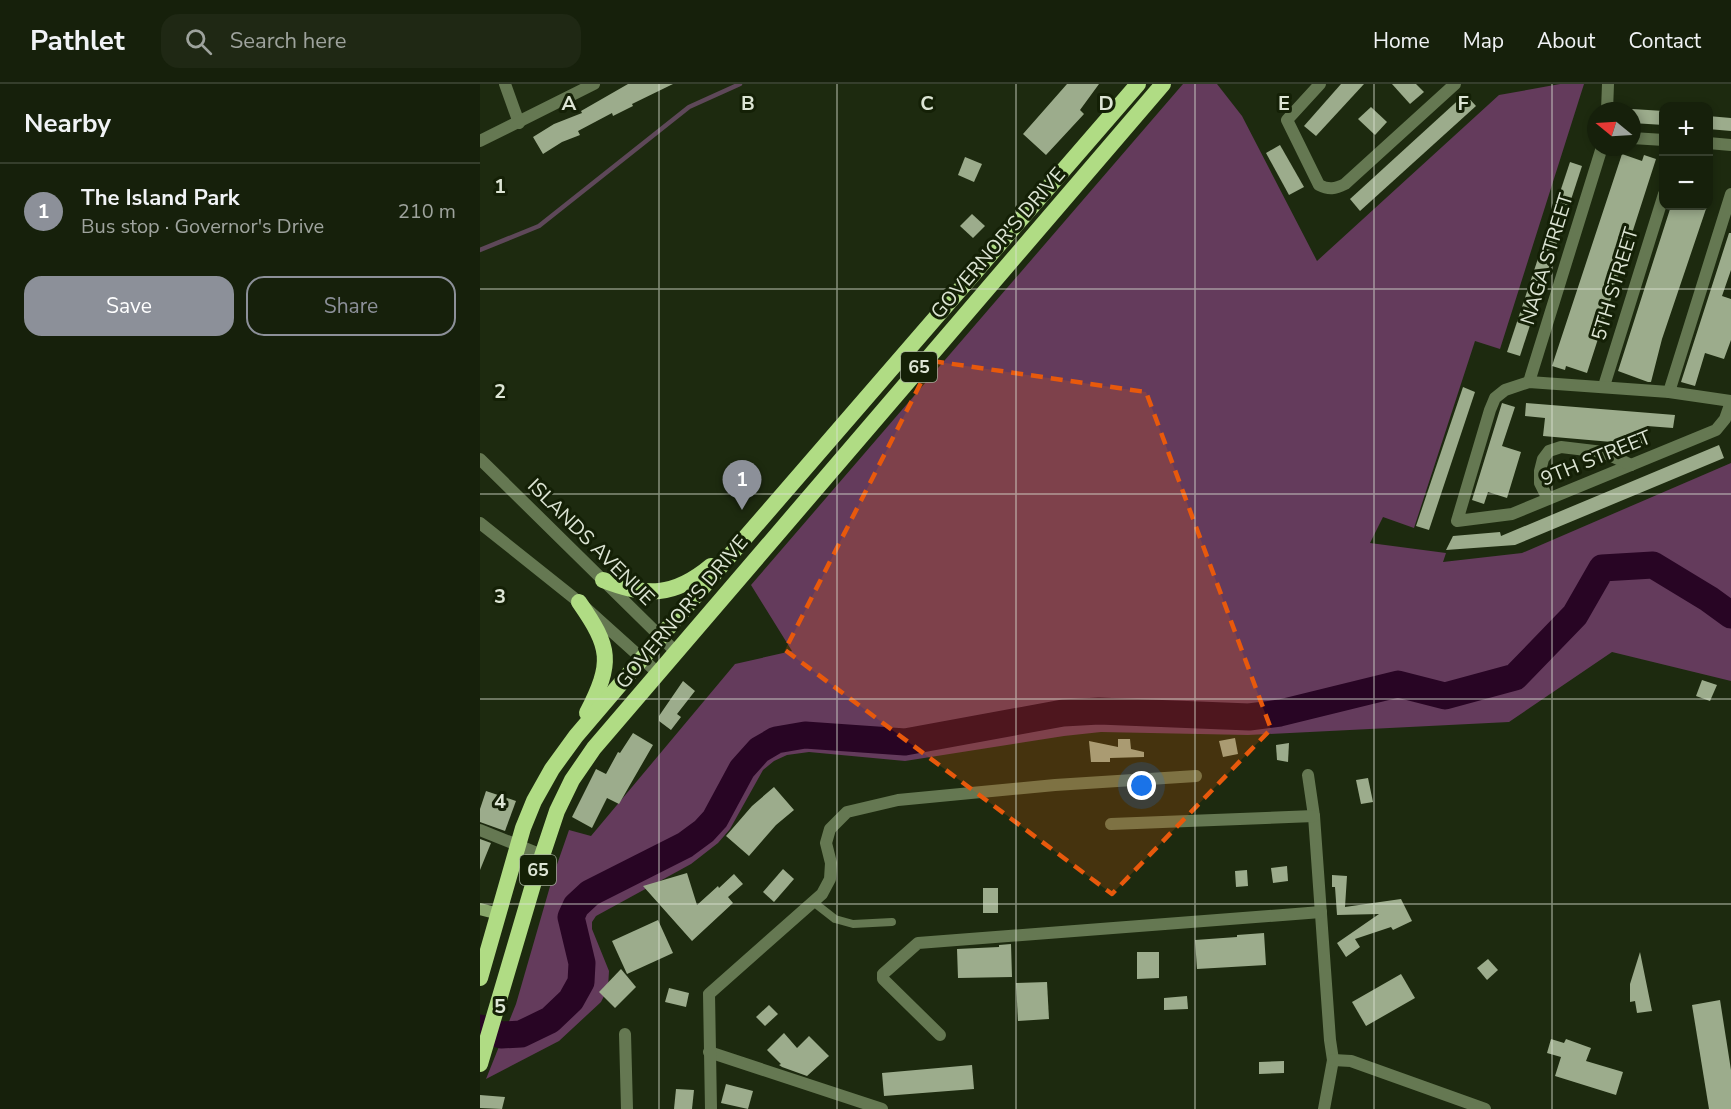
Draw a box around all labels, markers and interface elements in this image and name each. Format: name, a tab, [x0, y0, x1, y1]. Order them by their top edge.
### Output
search box	[161, 14, 581, 68]
text: Pathlet	[30, 22, 125, 60]
icon: search	[182, 25, 215, 58]
text: Search here	[230, 26, 346, 56]
text: Home	[1373, 27, 1430, 55]
text: Map	[1463, 27, 1504, 55]
text: About	[1537, 27, 1595, 55]
text: Contact	[1628, 27, 1701, 55]
text: A	[562, 90, 577, 117]
text: B	[741, 90, 755, 117]
text: C	[920, 90, 934, 117]
text: D	[1098, 90, 1114, 117]
text: E	[1278, 90, 1290, 117]
text: F	[1457, 90, 1469, 117]
north arrow	[1587, 102, 1641, 156]
map controls	[1659, 102, 1713, 210]
button: +	[1659, 102, 1713, 156]
text: Nearby	[24, 106, 111, 141]
button: −	[1659, 156, 1713, 210]
street label: GOVERNOR'S DRIVE	[925, 161, 1071, 325]
text: 1	[494, 173, 506, 200]
text: The Island Park	[81, 183, 240, 213]
street label: NAGA STREET	[1514, 190, 1580, 328]
text: 1	[38, 198, 50, 225]
text: 210 m	[398, 198, 456, 225]
text: Bus stop · Governor's Drive	[81, 213, 324, 240]
street label: 5TH STREET	[1585, 224, 1645, 344]
button: Save	[24, 276, 234, 336]
button: Share	[246, 276, 456, 336]
road number: 65	[901, 352, 937, 382]
text: 2	[494, 378, 506, 405]
street label: 9TH STREET	[1537, 424, 1655, 492]
pin: 1	[722, 460, 762, 510]
street label: ISLANDS AVENUE	[522, 473, 660, 611]
street label: GOVERNOR'S DRIVE	[610, 530, 754, 694]
text: 3	[494, 583, 506, 610]
your location	[1127, 771, 1156, 800]
text: 4	[494, 788, 506, 815]
road number: 65	[520, 855, 556, 885]
text: 5	[494, 993, 506, 1020]

